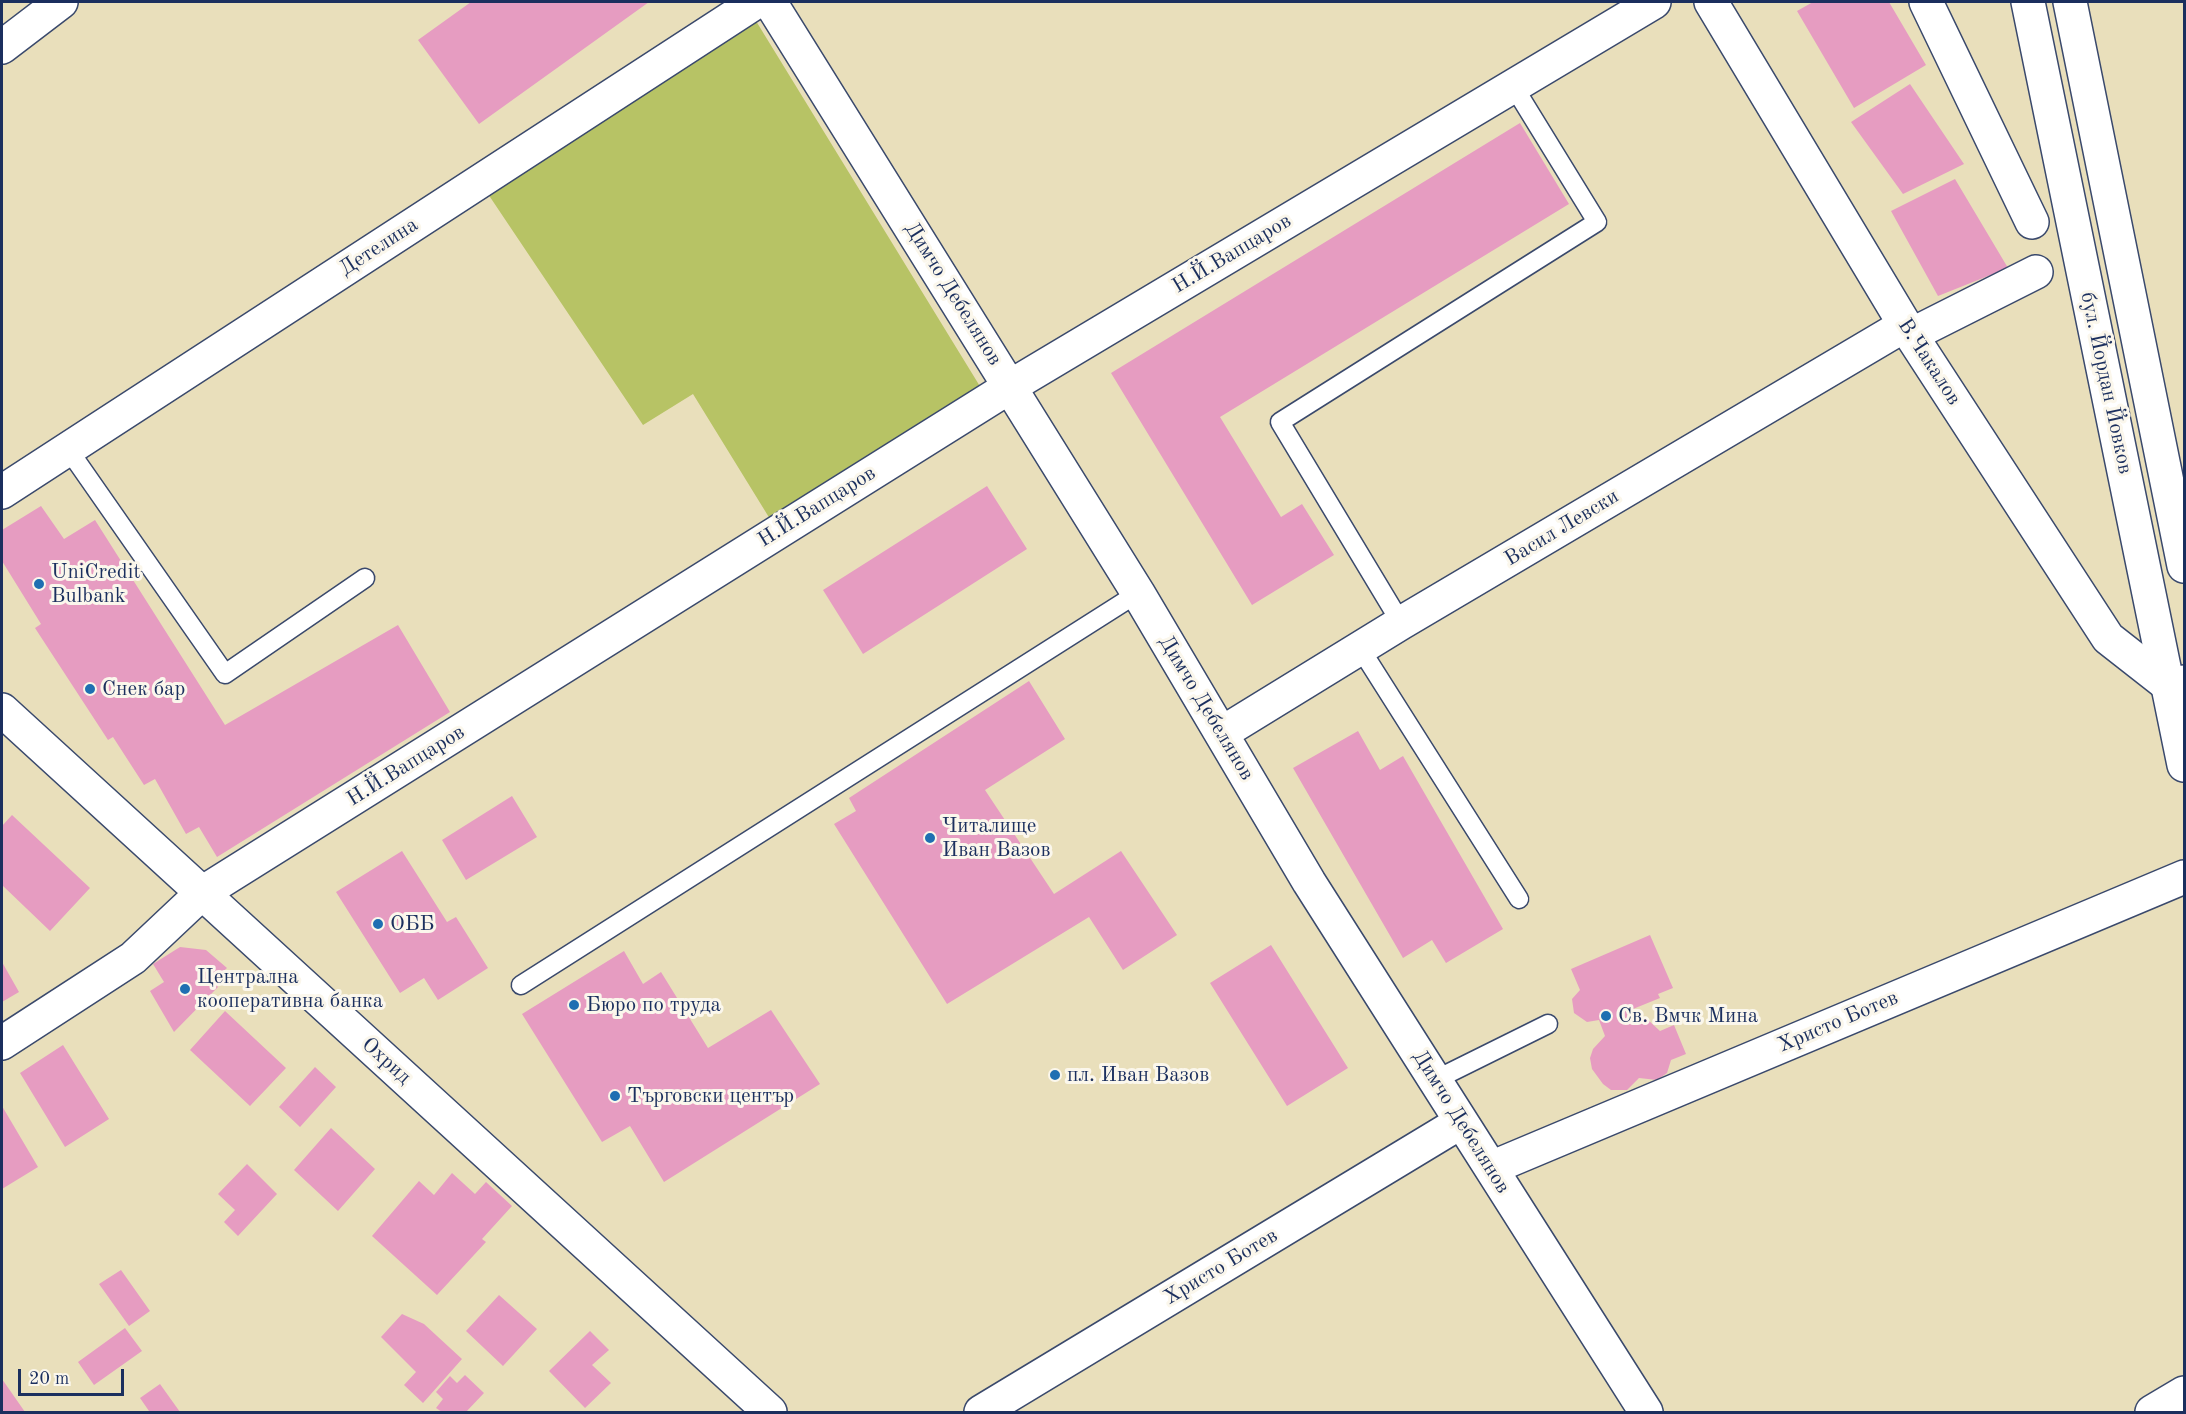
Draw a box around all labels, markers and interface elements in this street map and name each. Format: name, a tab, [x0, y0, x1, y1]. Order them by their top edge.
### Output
street label: Н.Й.Вапцаров	[1168, 209, 1296, 299]
street label: Детелина	[335, 212, 423, 282]
street label: Димчо Дебелянов	[899, 218, 1007, 370]
street label: бул. Йордан Йовков	[2074, 290, 2138, 476]
street label: В.Чакалов	[1892, 314, 1966, 410]
street label: Н.Й.Вапцаров	[753, 461, 881, 553]
street label: Васил Левски	[1500, 484, 1624, 572]
place label: UniCredit Bulbank	[51, 559, 141, 609]
marker: UniCredit Bulbank	[32, 577, 46, 591]
street label: Димчо Дебелянов	[1153, 631, 1259, 785]
place label: Снек бар	[102, 676, 185, 702]
marker: Снек бар	[83, 682, 97, 696]
street label: Н.Й.Вапцаров	[342, 720, 470, 812]
place label: Читалище Иван Вазов	[942, 813, 1050, 863]
marker: Читалище Иван Вазов	[923, 831, 937, 845]
place label: ОББ	[390, 911, 434, 937]
marker: ОББ	[371, 917, 385, 931]
place label: Централна кооперативна банка	[197, 964, 383, 1014]
marker: Централна кооперативна банка	[178, 982, 192, 996]
street label: Христо Ботев	[1774, 985, 1902, 1059]
place label: Бюро по труда	[586, 992, 721, 1018]
marker: Бюро по труда	[567, 998, 581, 1012]
place label: Св. Вмчк Мина	[1618, 1003, 1758, 1029]
marker: Св. Вмчк Мина	[1599, 1009, 1613, 1023]
street label: Охрид	[356, 1032, 416, 1090]
street label: Димчо Дебелянов	[1407, 1046, 1515, 1198]
place label: пл. Иван Вазов	[1067, 1062, 1209, 1088]
marker: пл. Иван Вазов	[1048, 1068, 1062, 1082]
place label: Търговски център	[627, 1083, 794, 1109]
marker: Търговски център	[608, 1089, 622, 1103]
street label: Христо Ботев	[1160, 1223, 1282, 1311]
scale bar	[21, 1357, 128, 1395]
text: 20 m	[29, 1370, 69, 1388]

